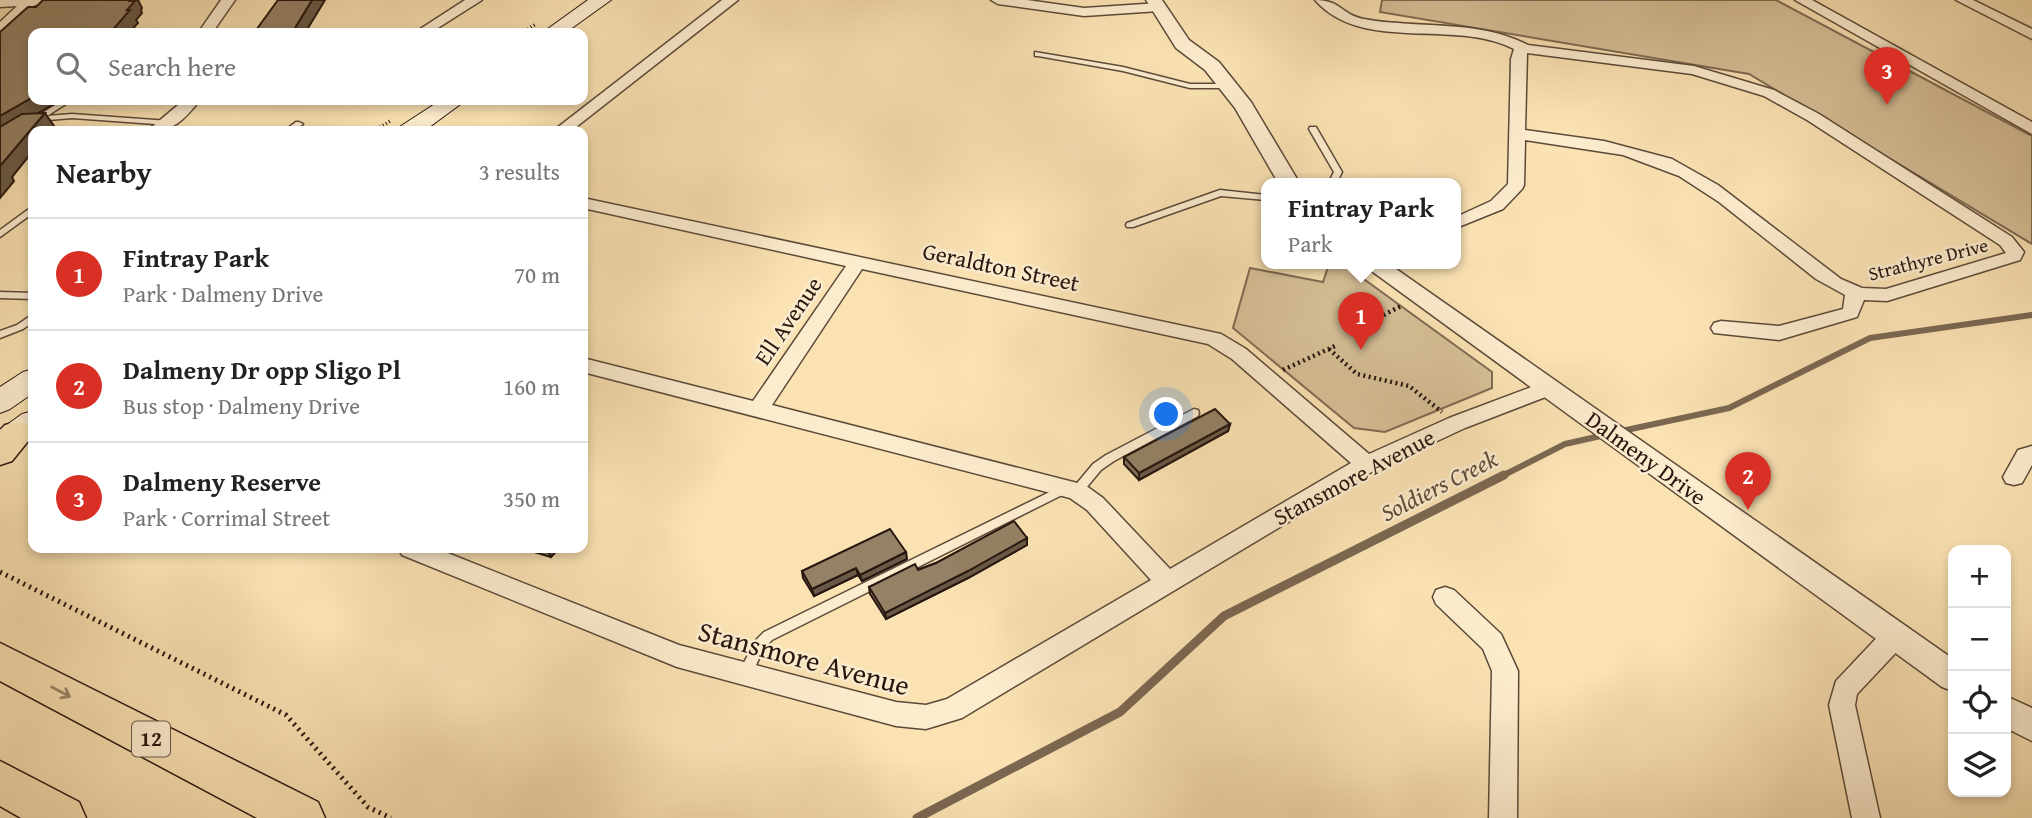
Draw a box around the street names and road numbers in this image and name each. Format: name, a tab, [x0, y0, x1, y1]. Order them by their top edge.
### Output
street label: Strathyre Drive	[1865, 231, 1991, 287]
street label: Geraldton Street	[920, 234, 1082, 299]
street label: Ell Avenue	[746, 270, 829, 372]
street label: Dalmeny Drive	[1579, 403, 1713, 513]
street label: Stansmore Avenue	[1267, 420, 1440, 533]
street label: Stansmore Avenue	[694, 610, 914, 705]
road number: 12	[132, 722, 170, 756]

